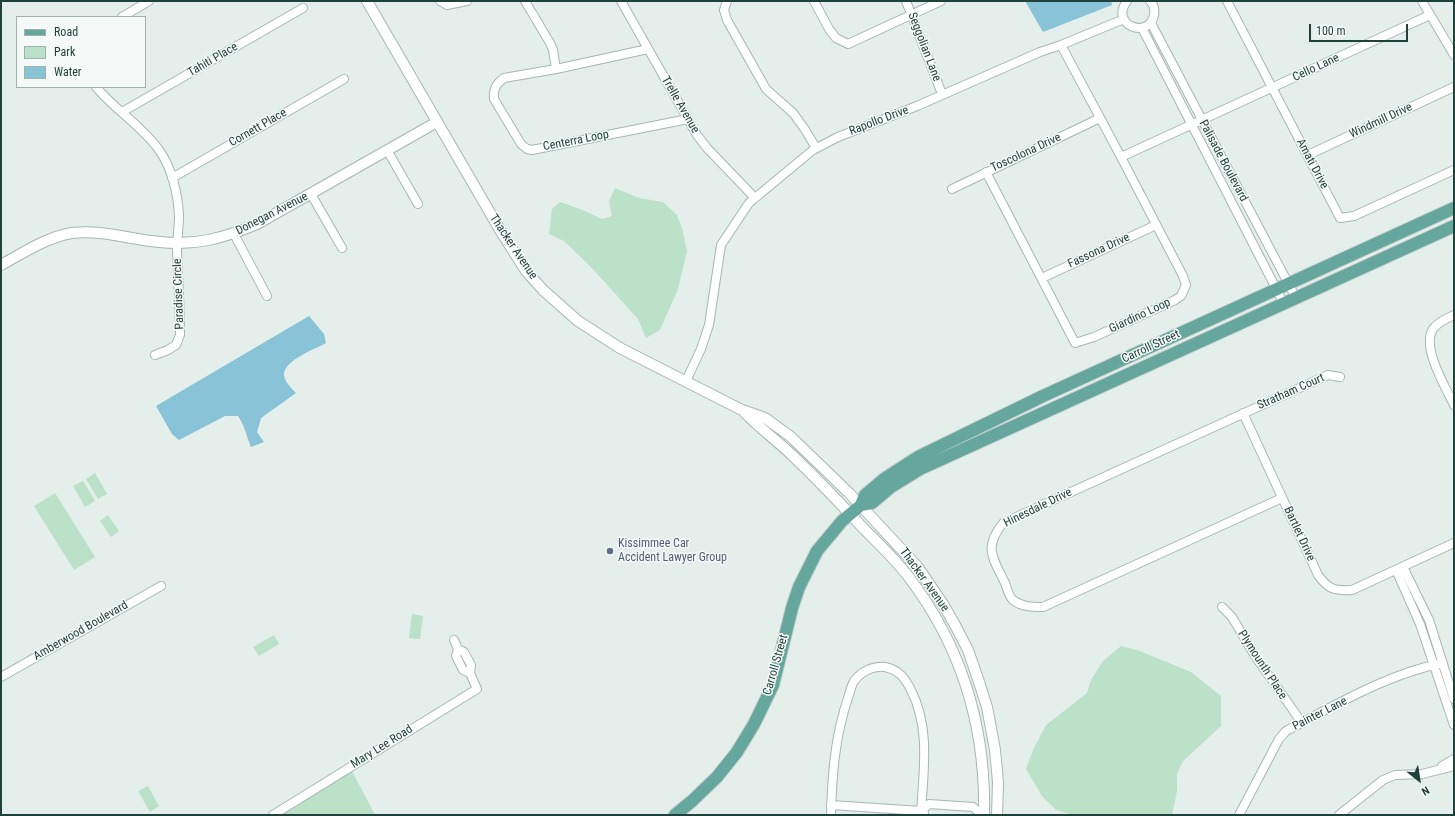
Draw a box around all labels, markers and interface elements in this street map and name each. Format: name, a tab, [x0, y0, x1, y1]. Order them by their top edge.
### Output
street label: Seggolian Lane	[904, 11, 944, 83]
legend	[16, 16, 146, 88]
scale bar	[1311, 16, 1410, 42]
text: 100 m	[1316, 24, 1346, 38]
text: Road	[54, 25, 78, 39]
street label: Tahiti Place	[185, 40, 241, 80]
text: Park	[54, 45, 75, 59]
street label: Cello Lane	[1290, 51, 1342, 85]
text: Water	[54, 65, 82, 79]
street label: Trelle Avenue	[658, 74, 702, 136]
street label: Windmill Drive	[1347, 100, 1415, 142]
street label: Rapollo Drive	[847, 103, 911, 139]
street label: Cornett Place	[227, 106, 289, 150]
street label: Palisade Boulevard	[1195, 118, 1251, 204]
street label: Centerra Loop	[542, 128, 610, 154]
street label: Toscolona Drive	[989, 130, 1063, 176]
street label: Amati Drive	[1293, 136, 1331, 192]
street label: Donegan Avenue	[233, 190, 311, 238]
street label: Thacker Avenue	[486, 212, 540, 282]
street label: Fassona Drive	[1066, 230, 1132, 272]
street label: Paradise Circle	[171, 258, 187, 330]
street label: Giardino Loop	[1107, 296, 1173, 336]
street label: Carroll Street	[1120, 327, 1182, 367]
street label: Stratham Court	[1255, 371, 1327, 413]
street label: Hinesdale Drive	[1002, 485, 1074, 531]
street label: Bartlet Drive	[1280, 504, 1318, 564]
place label: Kissimmee Car Accident Lawyer Group	[618, 537, 727, 565]
street label: Thacker Avenue	[896, 545, 952, 615]
marker: Kissimmee Car Accident Lawyer Group	[605, 546, 615, 556]
street label: Amberwood Boulevard	[31, 598, 131, 664]
street label: Plymounth Place	[1234, 628, 1290, 702]
street label: Carroll Street	[761, 633, 791, 697]
street label: Painter Lane	[1290, 694, 1350, 734]
street label: Mary Lee Road	[348, 722, 416, 772]
north arrow	[1399, 760, 1439, 800]
text: N	[1419, 784, 1431, 798]

